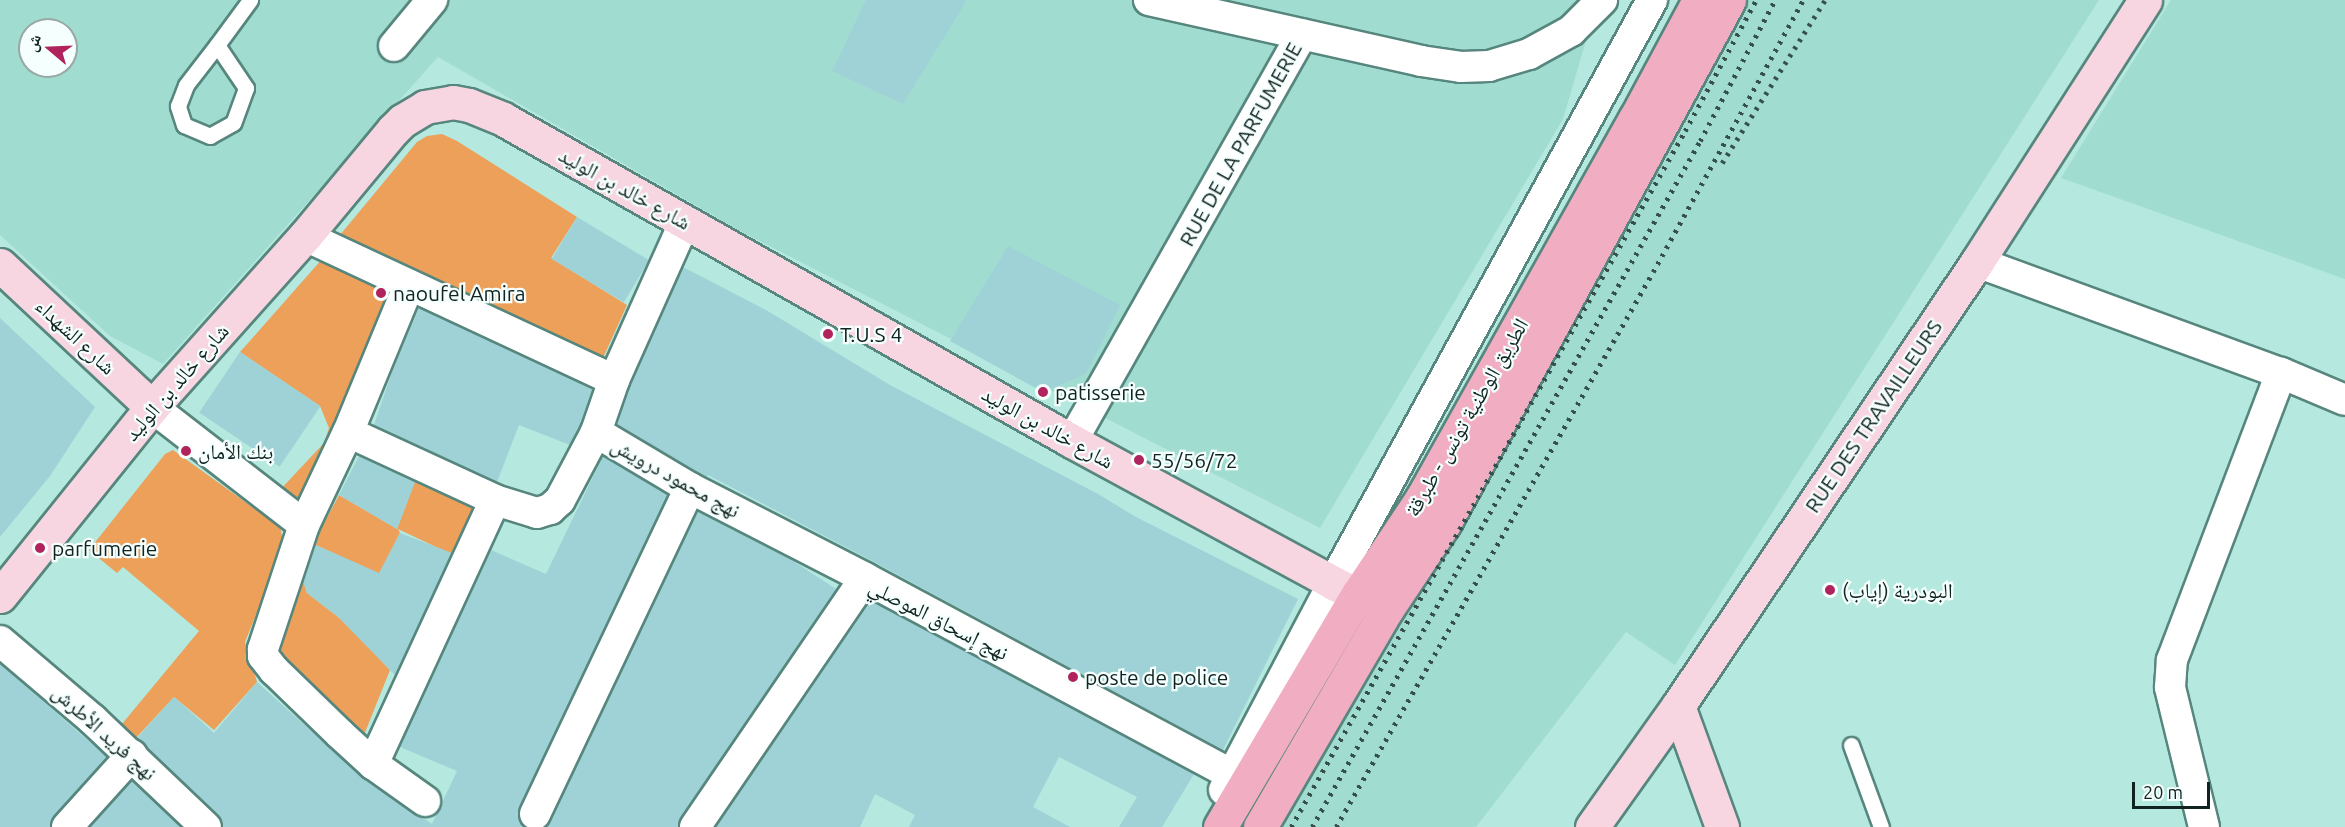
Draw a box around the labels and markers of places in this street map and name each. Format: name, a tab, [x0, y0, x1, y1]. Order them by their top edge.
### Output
place label: naoufel Amira	[393, 280, 526, 306]
marker: naoufel Amira	[374, 286, 388, 300]
place label: T.U.S 4	[840, 321, 902, 347]
marker: T.U.S 4	[821, 327, 835, 341]
place label: patisserie	[1055, 379, 1146, 405]
marker: patisserie	[1036, 385, 1050, 399]
place label: بنك الأمان	[198, 438, 273, 464]
marker: بنك الأمان	[179, 444, 193, 458]
place label: 55/56/72	[1151, 447, 1238, 473]
marker: 55/56/72	[1132, 453, 1146, 467]
place label: parfumerie	[52, 535, 157, 561]
marker: parfumerie	[33, 541, 47, 555]
place label: البودرية (إياب)	[1842, 577, 1953, 603]
marker: البودرية (إياب)	[1823, 583, 1837, 597]
place label: poste de police	[1085, 664, 1228, 690]
marker: poste de police	[1066, 670, 1080, 684]

